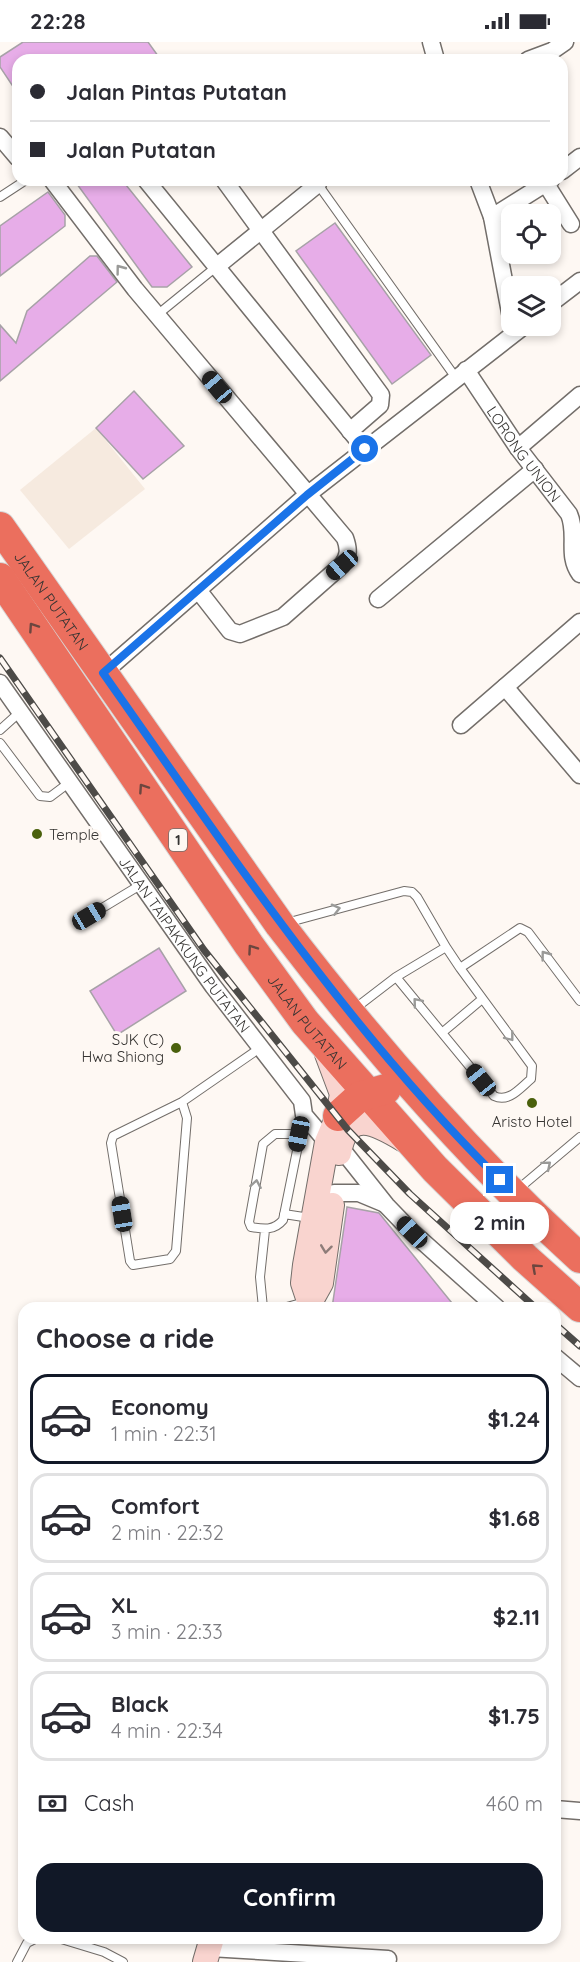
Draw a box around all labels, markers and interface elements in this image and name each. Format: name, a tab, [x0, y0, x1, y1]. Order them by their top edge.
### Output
text: 22:28	[30, 7, 86, 35]
text: Jalan Pintas Putatan	[66, 78, 287, 106]
text: Jalan Putatan	[66, 136, 216, 164]
map controls	[501, 204, 561, 336]
button: locate	[501, 204, 561, 264]
one-way arrow	[117, 265, 128, 276]
button: layers	[501, 276, 561, 336]
car	[199, 367, 235, 407]
street label: LORONG UNION	[483, 402, 565, 505]
route start	[351, 435, 378, 462]
car	[323, 546, 361, 584]
street label: JALAN PUTATAN	[10, 547, 93, 654]
one-way arrow	[29, 622, 40, 633]
one-way arrow	[138, 784, 150, 794]
place label: Temple	[49, 825, 99, 844]
marker: Temple	[30, 827, 44, 841]
road number: 1	[169, 829, 187, 851]
street label: JALAN TAIPAKKUNG PUTATAN	[115, 852, 255, 1036]
car	[69, 899, 109, 933]
one-way arrow	[331, 903, 341, 916]
one-way arrow	[248, 945, 259, 956]
one-way arrow	[541, 950, 552, 961]
street label: JALAN PUTATAN	[264, 970, 352, 1073]
one-way arrow	[413, 998, 424, 1009]
place label: SJK (C) Hwa Shiong	[81, 1030, 164, 1066]
one-way arrow	[503, 1031, 514, 1042]
marker: SJK (C) Hwa Shiong	[169, 1041, 183, 1055]
car	[463, 1060, 499, 1100]
marker: Aristo Hotel	[525, 1096, 539, 1110]
place label: Aristo Hotel	[492, 1112, 572, 1131]
car	[287, 1115, 311, 1153]
one-way arrow	[540, 1161, 551, 1172]
route end	[486, 1166, 513, 1193]
one-way arrow	[249, 1179, 262, 1189]
car	[110, 1195, 134, 1233]
callout: 2 min	[450, 1201, 550, 1243]
text: 2 min	[473, 1210, 526, 1235]
car	[393, 1213, 431, 1251]
one-way arrow	[320, 1244, 333, 1253]
one-way arrow	[532, 1264, 543, 1275]
text: Choose a ride	[36, 1321, 214, 1355]
icon: car	[39, 1392, 93, 1446]
text: Economy	[111, 1393, 209, 1421]
text: $1.24	[487, 1405, 540, 1433]
text: 1 min · 22:31	[111, 1421, 217, 1446]
icon: car	[39, 1491, 93, 1545]
text: Comfort	[111, 1492, 200, 1520]
text: $1.68	[489, 1504, 540, 1532]
text: 2 min · 22:32	[111, 1520, 224, 1545]
icon: car	[39, 1590, 93, 1644]
text: XL	[111, 1591, 138, 1619]
text: $2.11	[493, 1603, 540, 1631]
text: 3 min · 22:33	[111, 1619, 223, 1644]
icon: car	[39, 1689, 93, 1743]
text: Black	[111, 1690, 169, 1718]
text: $1.75	[488, 1702, 540, 1730]
text: 4 min · 22:34	[111, 1718, 223, 1743]
icon: cash	[36, 1787, 69, 1820]
text: Cash	[84, 1789, 135, 1817]
text: 460 m	[486, 1791, 543, 1816]
button: Confirm	[36, 1863, 543, 1932]

